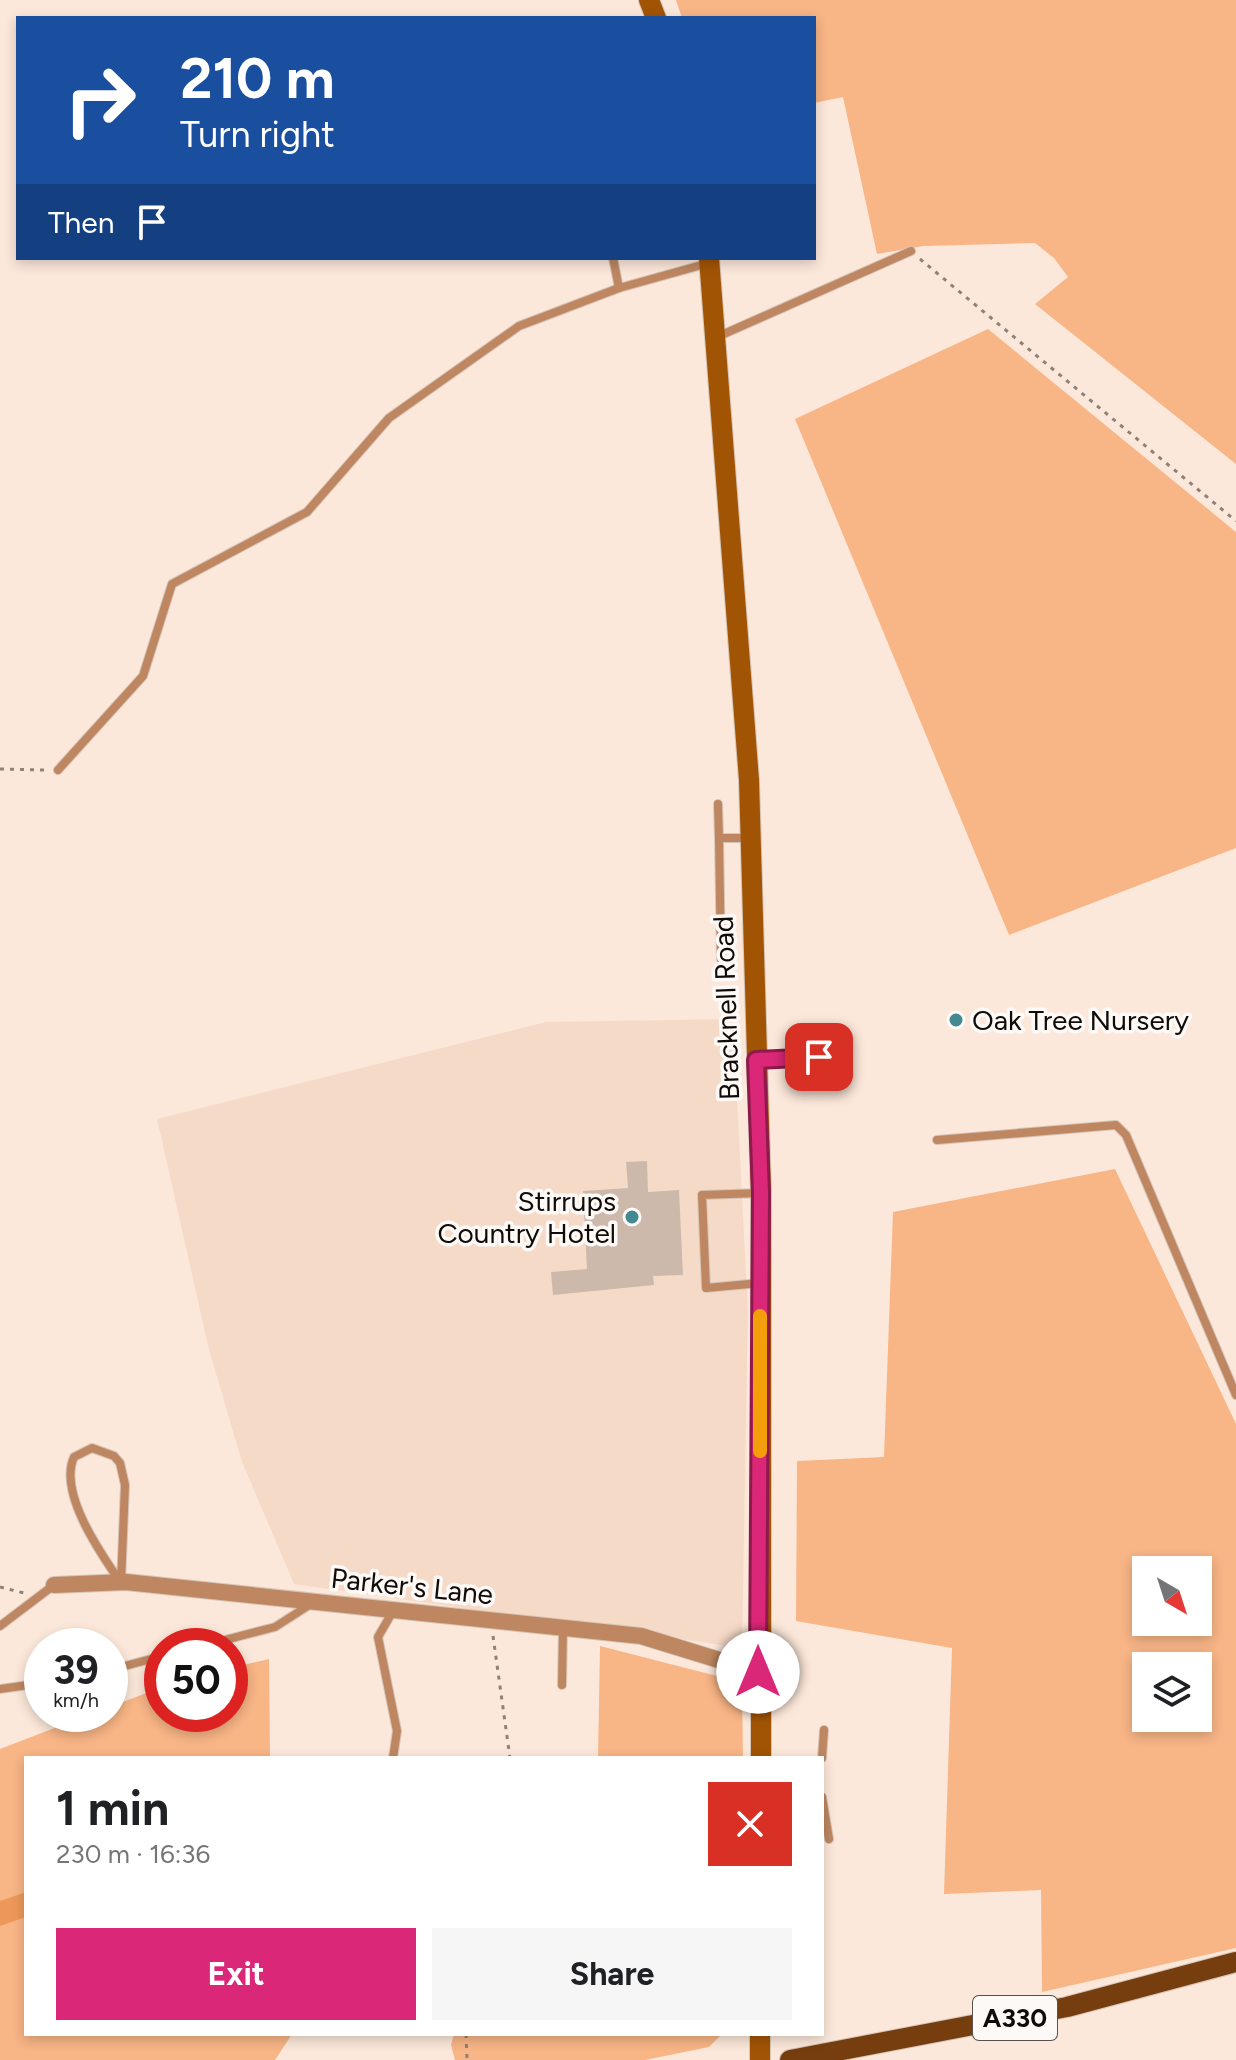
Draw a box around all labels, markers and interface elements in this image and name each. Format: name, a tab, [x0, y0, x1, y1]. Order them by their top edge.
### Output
text: 210 m	[180, 45, 335, 112]
icon: right	[48, 48, 152, 152]
text: Turn right	[180, 113, 335, 156]
icon: arrive	[130, 200, 174, 244]
text: Then	[48, 204, 114, 241]
street label: Bracknell Road	[706, 915, 746, 1101]
place label: Oak Tree Nursery	[972, 1003, 1189, 1037]
marker: Oak Tree Nursery	[947, 1011, 965, 1029]
pin	[785, 1023, 853, 1091]
icon: arrive	[797, 1035, 841, 1079]
place label: Stirrups Country Hotel	[437, 1184, 616, 1250]
marker: Stirrups Country Hotel	[623, 1208, 641, 1226]
north arrow	[1132, 1556, 1212, 1636]
map controls	[1132, 1556, 1212, 1732]
street label: Parker's Lane	[329, 1561, 495, 1611]
speed limit sign: 50	[144, 1628, 248, 1732]
position arrow	[716, 1630, 800, 1714]
text: 39	[53, 1646, 99, 1694]
button: layers	[1132, 1652, 1212, 1732]
text: km/h	[53, 1688, 99, 1712]
text: 1 min	[56, 1779, 169, 1837]
button: close	[708, 1782, 792, 1866]
text: 230 m · 16:36	[56, 1838, 210, 1870]
button: Exit	[56, 1928, 416, 2020]
button: Share	[432, 1928, 792, 2020]
road number: A330	[973, 1996, 1057, 2040]

